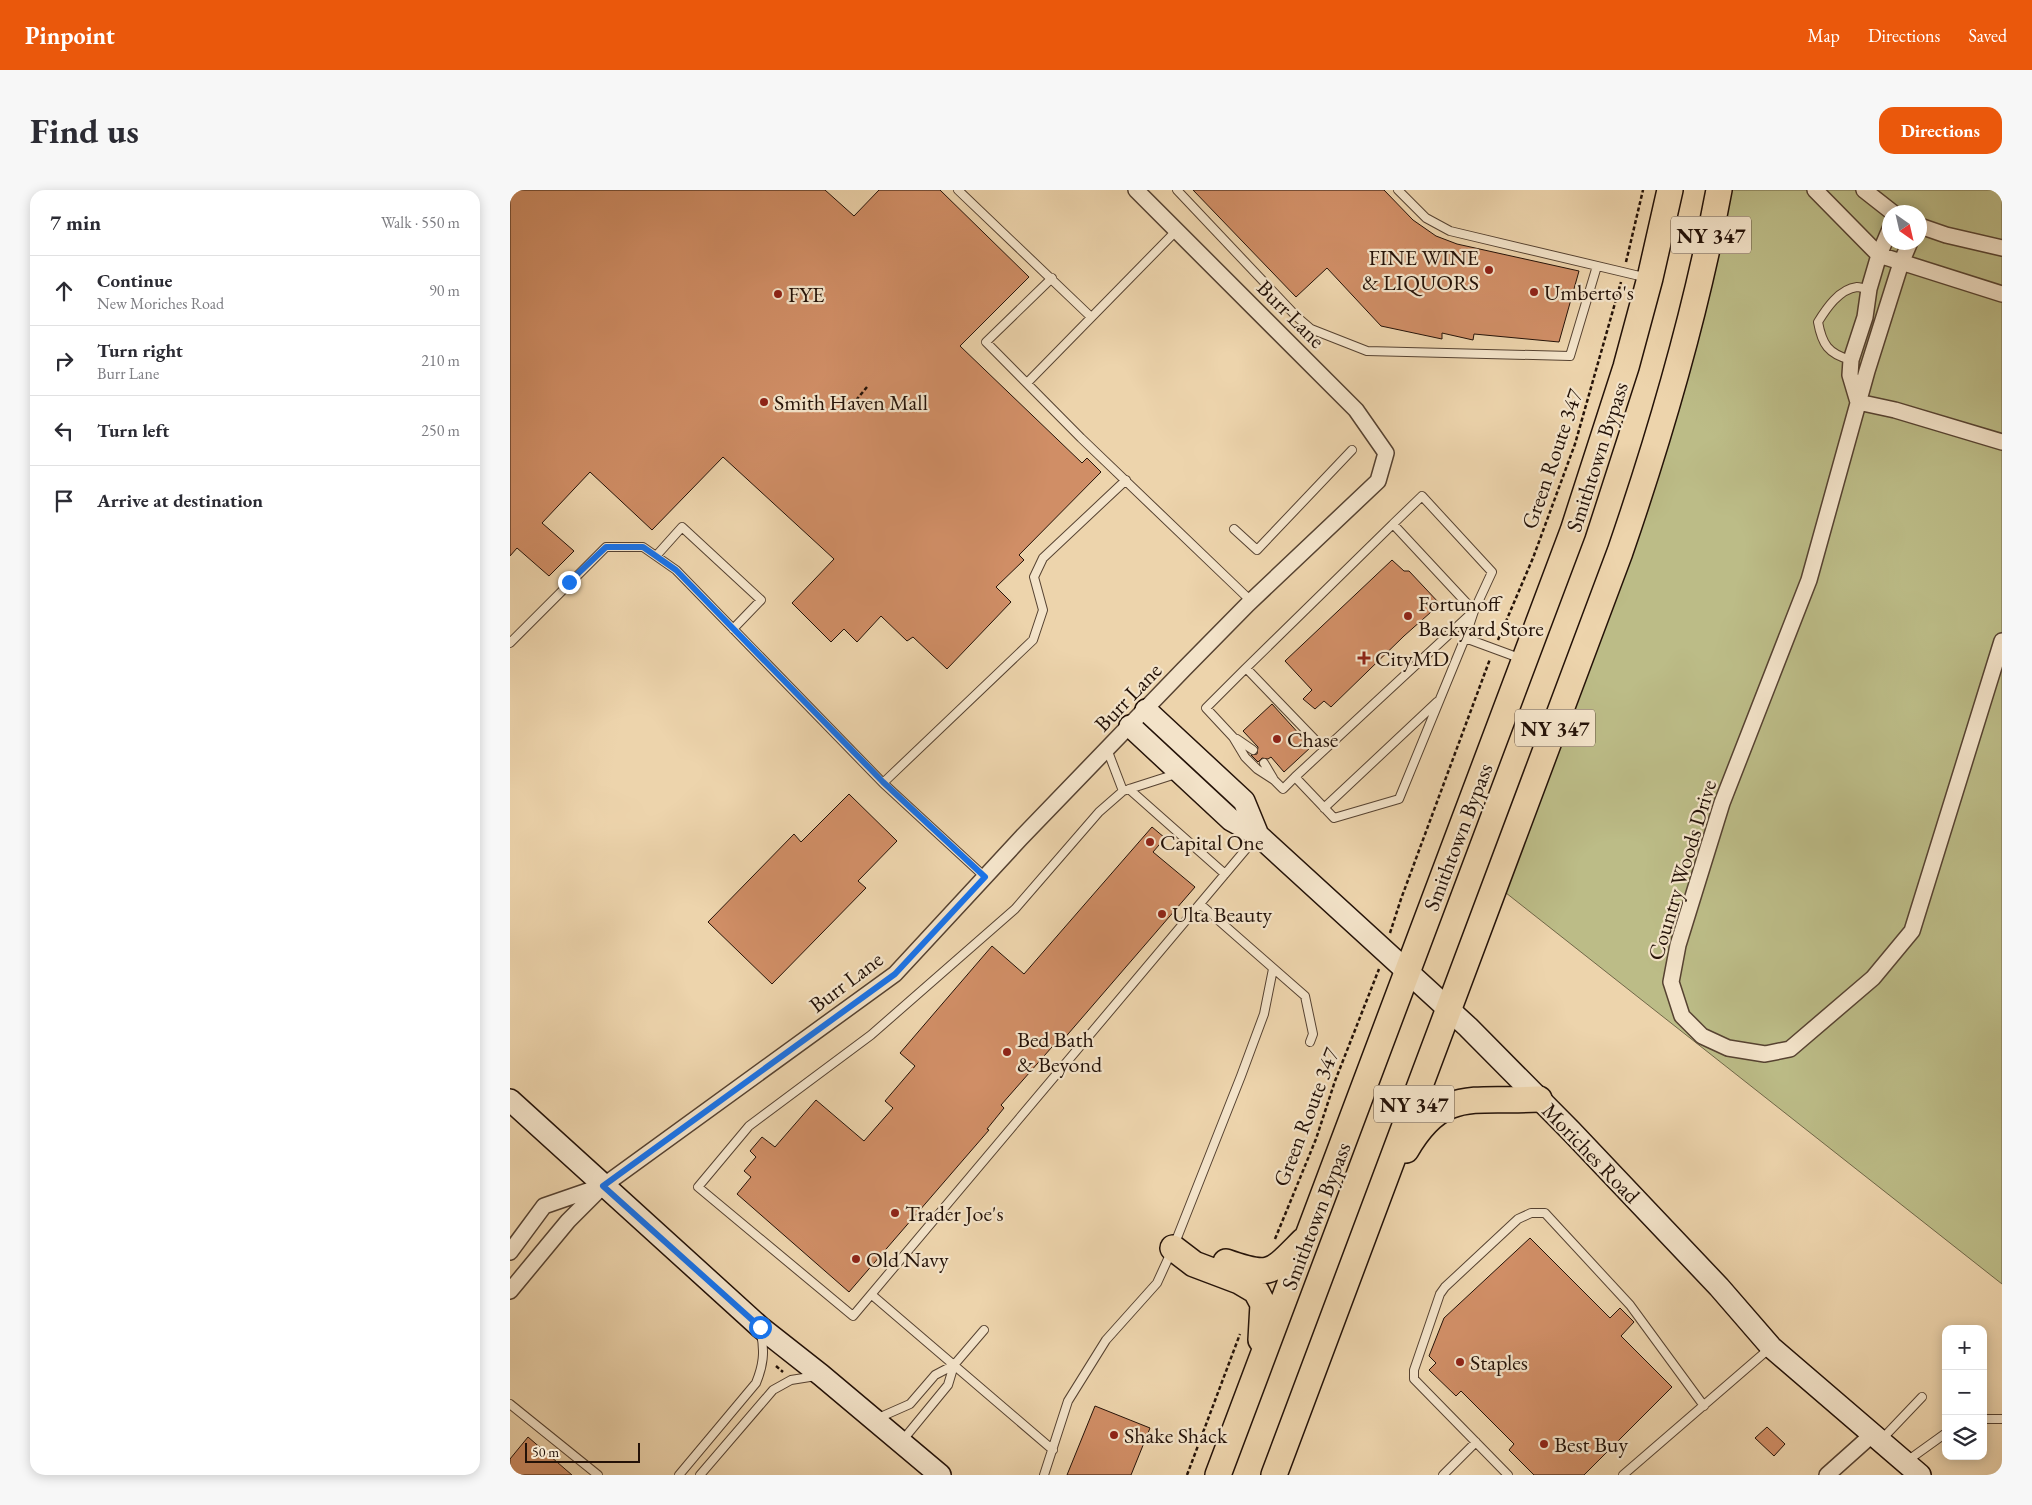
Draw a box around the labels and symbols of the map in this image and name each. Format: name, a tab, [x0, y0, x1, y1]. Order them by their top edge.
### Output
north arrow	[1882, 205, 1927, 250]
road number: NY 347	[1671, 216, 1751, 254]
place label: FINE WINE & LIQUORS	[1362, 243, 1479, 297]
marker: FINE WINE & LIQUORS	[1483, 264, 1495, 276]
street label: Burr Lane	[1251, 274, 1332, 355]
place label: Umberto's	[1544, 278, 1634, 307]
place label: FYE	[788, 280, 824, 309]
marker: Umberto's	[1528, 286, 1540, 298]
marker: FYE	[772, 288, 784, 300]
street label: Smithtown Bypass	[1559, 378, 1635, 536]
street label: Green Route 347	[1515, 385, 1590, 533]
place label: Smith Haven Mall	[774, 388, 928, 417]
marker: Smith Haven Mall	[758, 396, 770, 408]
route end	[558, 571, 581, 594]
place label: Fortunoff Backyard Store	[1418, 589, 1544, 643]
marker: Fortunoff Backyard Store	[1402, 610, 1414, 622]
place label: CityMD	[1375, 644, 1449, 673]
marker: CityMD	[1357, 651, 1371, 665]
street label: Burr Lane	[1088, 656, 1168, 738]
road number: NY 347	[1515, 710, 1595, 746]
place label: Chase	[1287, 725, 1339, 754]
marker: Chase	[1271, 733, 1283, 745]
street label: Smithtown Bypass	[1417, 759, 1499, 915]
street label: Country Woods Drive	[1641, 776, 1723, 964]
place label: Capital One	[1160, 828, 1264, 857]
marker: Capital One	[1144, 836, 1156, 848]
place label: Ulta Beauty	[1172, 900, 1272, 929]
marker: Ulta Beauty	[1156, 908, 1168, 920]
street label: Burr Lane	[803, 944, 889, 1019]
place label: Bed Bath & Beyond	[1017, 1025, 1103, 1079]
street label: Green Route 347	[1266, 1043, 1346, 1190]
marker: Bed Bath & Beyond	[1001, 1046, 1013, 1058]
road number: NY 347	[1374, 1086, 1454, 1122]
street label: Moriches Road	[1536, 1096, 1647, 1210]
street label: Smithtown Bypass	[1275, 1138, 1357, 1294]
place label: Trader Joe's	[905, 1199, 1004, 1228]
marker: Trader Joe's	[889, 1207, 901, 1219]
place label: Old Navy	[866, 1245, 949, 1274]
marker: Old Navy	[850, 1253, 862, 1265]
route start	[749, 1316, 772, 1339]
place label: Staples	[1470, 1348, 1528, 1377]
marker: Staples	[1454, 1356, 1466, 1368]
place label: Shake Shack	[1124, 1421, 1228, 1450]
marker: Shake Shack	[1108, 1429, 1120, 1441]
place label: Best Buy	[1554, 1430, 1628, 1459]
marker: Best Buy	[1538, 1438, 1550, 1450]
scale bar	[525, 1440, 640, 1463]

